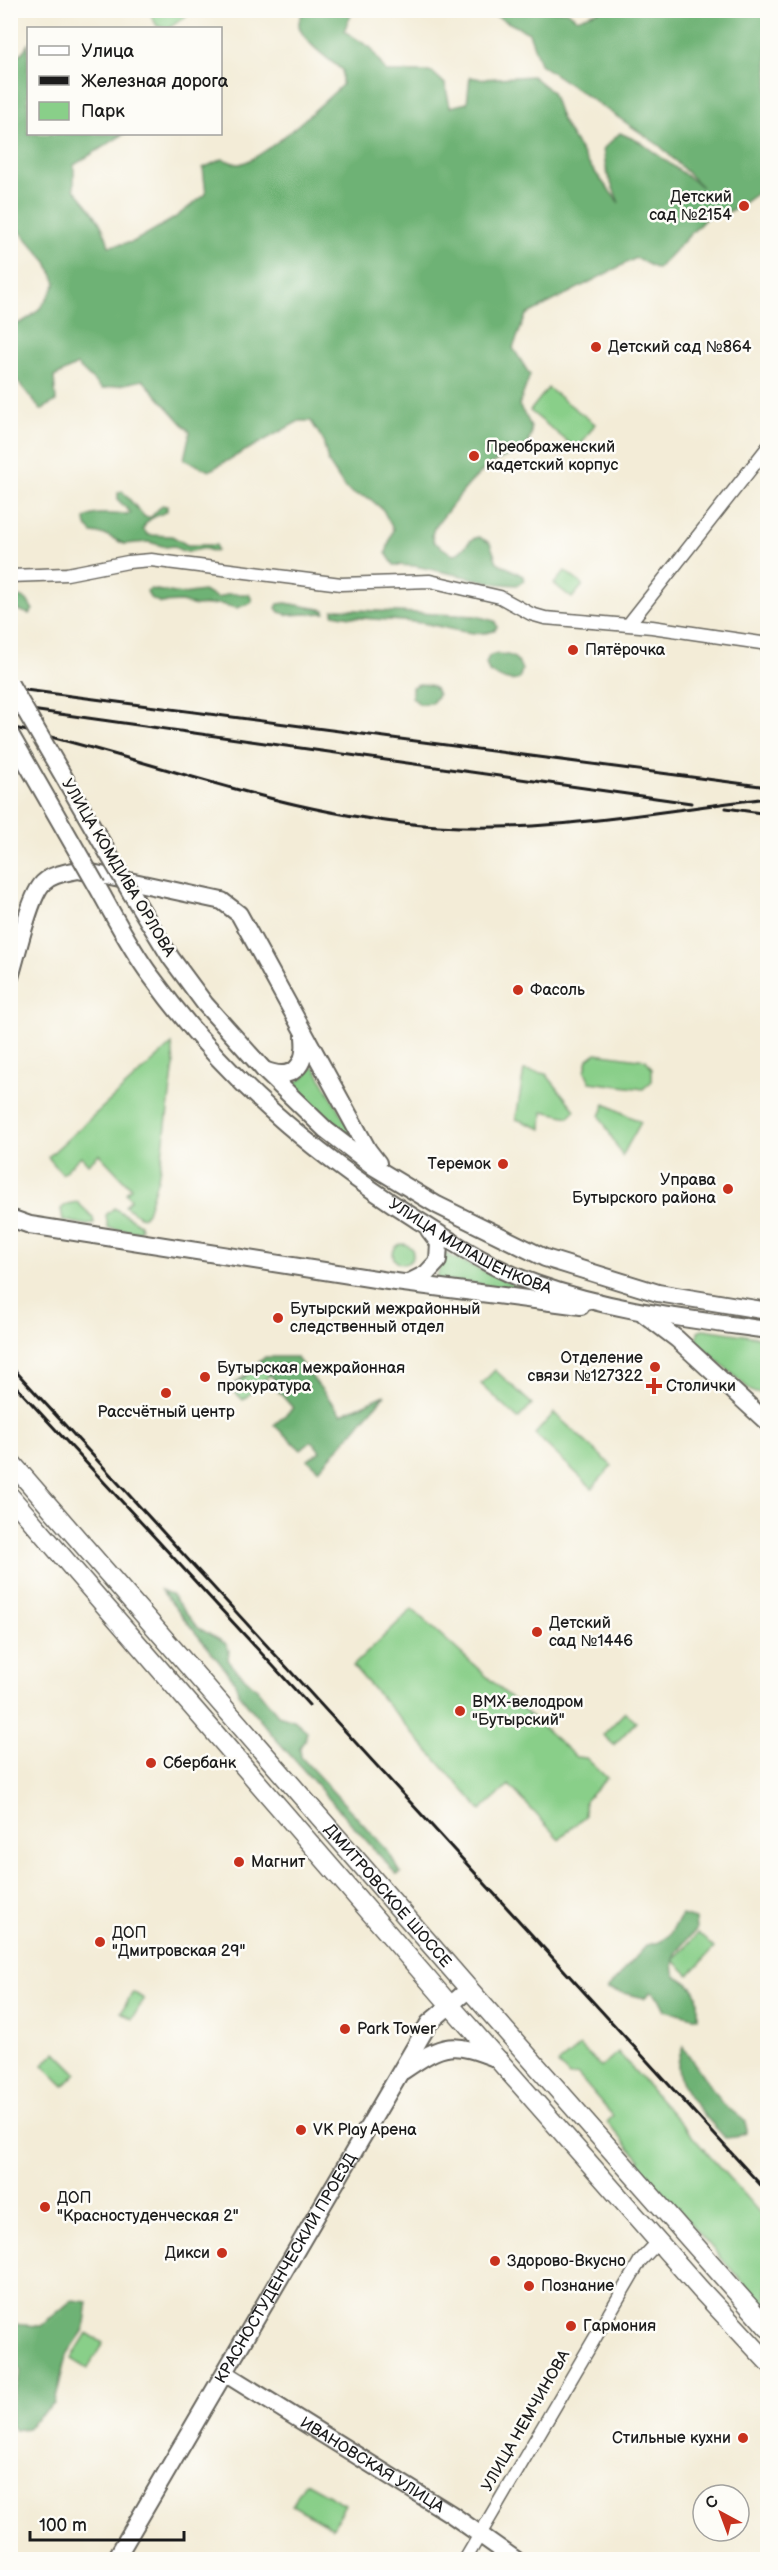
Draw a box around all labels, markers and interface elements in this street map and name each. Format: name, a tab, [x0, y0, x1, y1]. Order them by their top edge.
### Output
legend	[27, 27, 222, 135]
text: Улица	[81, 41, 135, 62]
text: Железная дорога	[81, 71, 229, 92]
text: Парк	[81, 101, 125, 122]
place label: Детский сад №2154	[649, 188, 732, 225]
marker: Детский сад №2154	[737, 199, 751, 213]
place label: Детский сад №864	[608, 338, 752, 357]
marker: Детский сад №864	[589, 340, 603, 354]
place label: Преображенский кадетский корпус	[486, 438, 618, 475]
marker: Преображенский кадетский корпус	[467, 449, 481, 463]
place label: Пятёрочка	[585, 641, 666, 660]
marker: Пятёрочка	[566, 643, 580, 657]
street label: УЛИЦА КОМДИВА ОРЛОВА	[57, 776, 179, 961]
place label: Фасоль	[530, 981, 585, 1000]
marker: Фасоль	[511, 983, 525, 997]
place label: Теремок	[427, 1155, 491, 1174]
marker: Теремок	[496, 1157, 510, 1171]
place label: Управа Бутырского района	[572, 1171, 717, 1208]
marker: Управа Бутырского района	[721, 1182, 735, 1196]
street label: УЛИЦА МИЛАШЕНКОВА	[385, 1194, 554, 1298]
place label: Бутырский межрайонный следственный отдел	[290, 1300, 481, 1337]
marker: Бутырский межрайонный следственный отдел	[271, 1311, 285, 1325]
place label: Отделение связи №127322	[528, 1349, 644, 1386]
place label: Бутырская межрайонная прокуратура	[217, 1359, 405, 1396]
marker: Отделение связи №127322	[648, 1360, 662, 1374]
marker: Бутырская межрайонная прокуратура	[198, 1370, 212, 1384]
place label: Столички	[666, 1377, 736, 1396]
marker: Столички	[647, 1379, 661, 1393]
marker: Рассчётный центр	[159, 1386, 173, 1400]
place label: Рассчётный центр	[97, 1403, 235, 1422]
place label: Детский сад №1446	[549, 1614, 633, 1651]
marker: Детский сад №1446	[530, 1625, 544, 1639]
place label: BMX-велодром "Бутырский"	[472, 1693, 584, 1730]
marker: BMX-велодром "Бутырский"	[453, 1704, 467, 1718]
place label: Сбербанк	[163, 1754, 237, 1773]
marker: Сбербанк	[144, 1756, 158, 1770]
street label: ДМИТРОВСКОЕ ШОССЕ	[320, 1820, 455, 1971]
place label: Магнит	[251, 1853, 306, 1872]
marker: Магнит	[232, 1855, 246, 1869]
place label: ДОП "Дмитровская 29"	[112, 1924, 245, 1961]
marker: ДОП "Дмитровская 29"	[93, 1935, 107, 1949]
place label: Park Tower	[357, 2020, 436, 2039]
marker: Park Tower	[338, 2022, 352, 2036]
place label: VK Play Арена	[313, 2121, 417, 2140]
marker: VK Play Арена	[294, 2123, 308, 2137]
street label: КРАСНОСТУДЕНЧЕСКИЙ ПРОЕЗД	[211, 2150, 360, 2387]
place label: ДОП "Красностуденческая 2"	[57, 2189, 239, 2226]
marker: ДОП "Красностуденческая 2"	[38, 2200, 52, 2214]
place label: Дикси	[165, 2244, 210, 2263]
marker: Дикси	[215, 2246, 229, 2260]
place label: Здорово-Вкусно	[507, 2252, 626, 2271]
marker: Здорово-Вкусно	[488, 2254, 502, 2268]
place label: Познание	[541, 2277, 614, 2296]
marker: Познание	[522, 2279, 536, 2293]
place label: Гармония	[583, 2317, 656, 2336]
marker: Гармония	[564, 2319, 578, 2333]
street label: УЛИЦА НЕМЧИНОВА	[478, 2347, 574, 2495]
street label: ИВАНОВСКАЯ УЛИЦА	[297, 2413, 448, 2517]
place label: Стильные кухни	[612, 2429, 731, 2448]
marker: Стильные кухни	[736, 2431, 750, 2445]
north arrow	[691, 2483, 751, 2543]
text: С	[702, 2492, 723, 2514]
scale bar	[30, 2504, 184, 2542]
text: 100 m	[39, 2515, 87, 2536]

